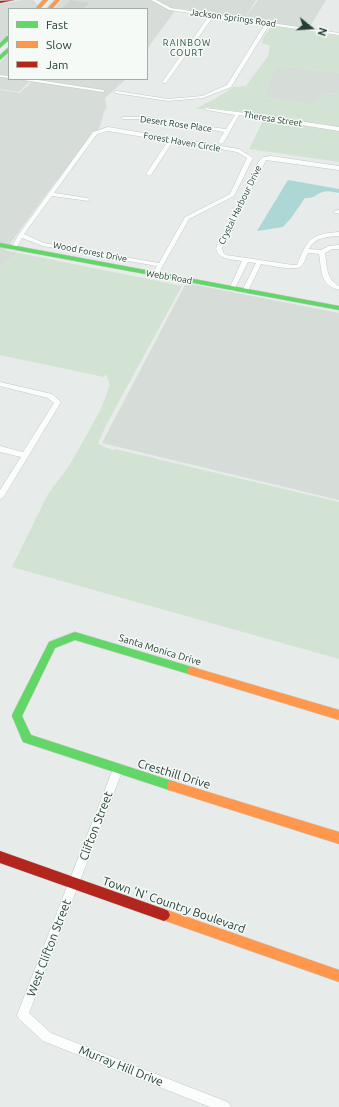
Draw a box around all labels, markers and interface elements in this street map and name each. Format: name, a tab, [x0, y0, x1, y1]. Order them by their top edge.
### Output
street label: Jackson Springs Road	[189, 7, 277, 29]
legend	[8, 8, 148, 80]
north arrow	[291, 8, 331, 48]
text: Fast	[46, 18, 68, 31]
text: N	[315, 26, 329, 37]
text: Slow	[46, 38, 72, 51]
district label: RAINBOW COURT	[163, 38, 211, 59]
text: Jam	[46, 58, 68, 71]
street label: Theresa Street	[243, 109, 303, 129]
street label: Desert Rose Place	[139, 114, 213, 134]
street label: Forest Haven Circle	[143, 130, 221, 154]
street label: Crystal Harbour Drive	[216, 164, 264, 246]
street label: Wood Forest Drive	[52, 240, 128, 264]
street label: Webb Road	[145, 268, 193, 286]
street label: Santa Monica Drive	[117, 632, 203, 668]
street label: Cresthill Drive	[136, 756, 212, 792]
street label: Clifton Street	[76, 789, 116, 863]
street label: Town 'N' Country Boulevard	[101, 874, 247, 936]
street label: West Clifton Street	[24, 897, 74, 999]
street label: Murray Hill Drive	[77, 1043, 165, 1089]

